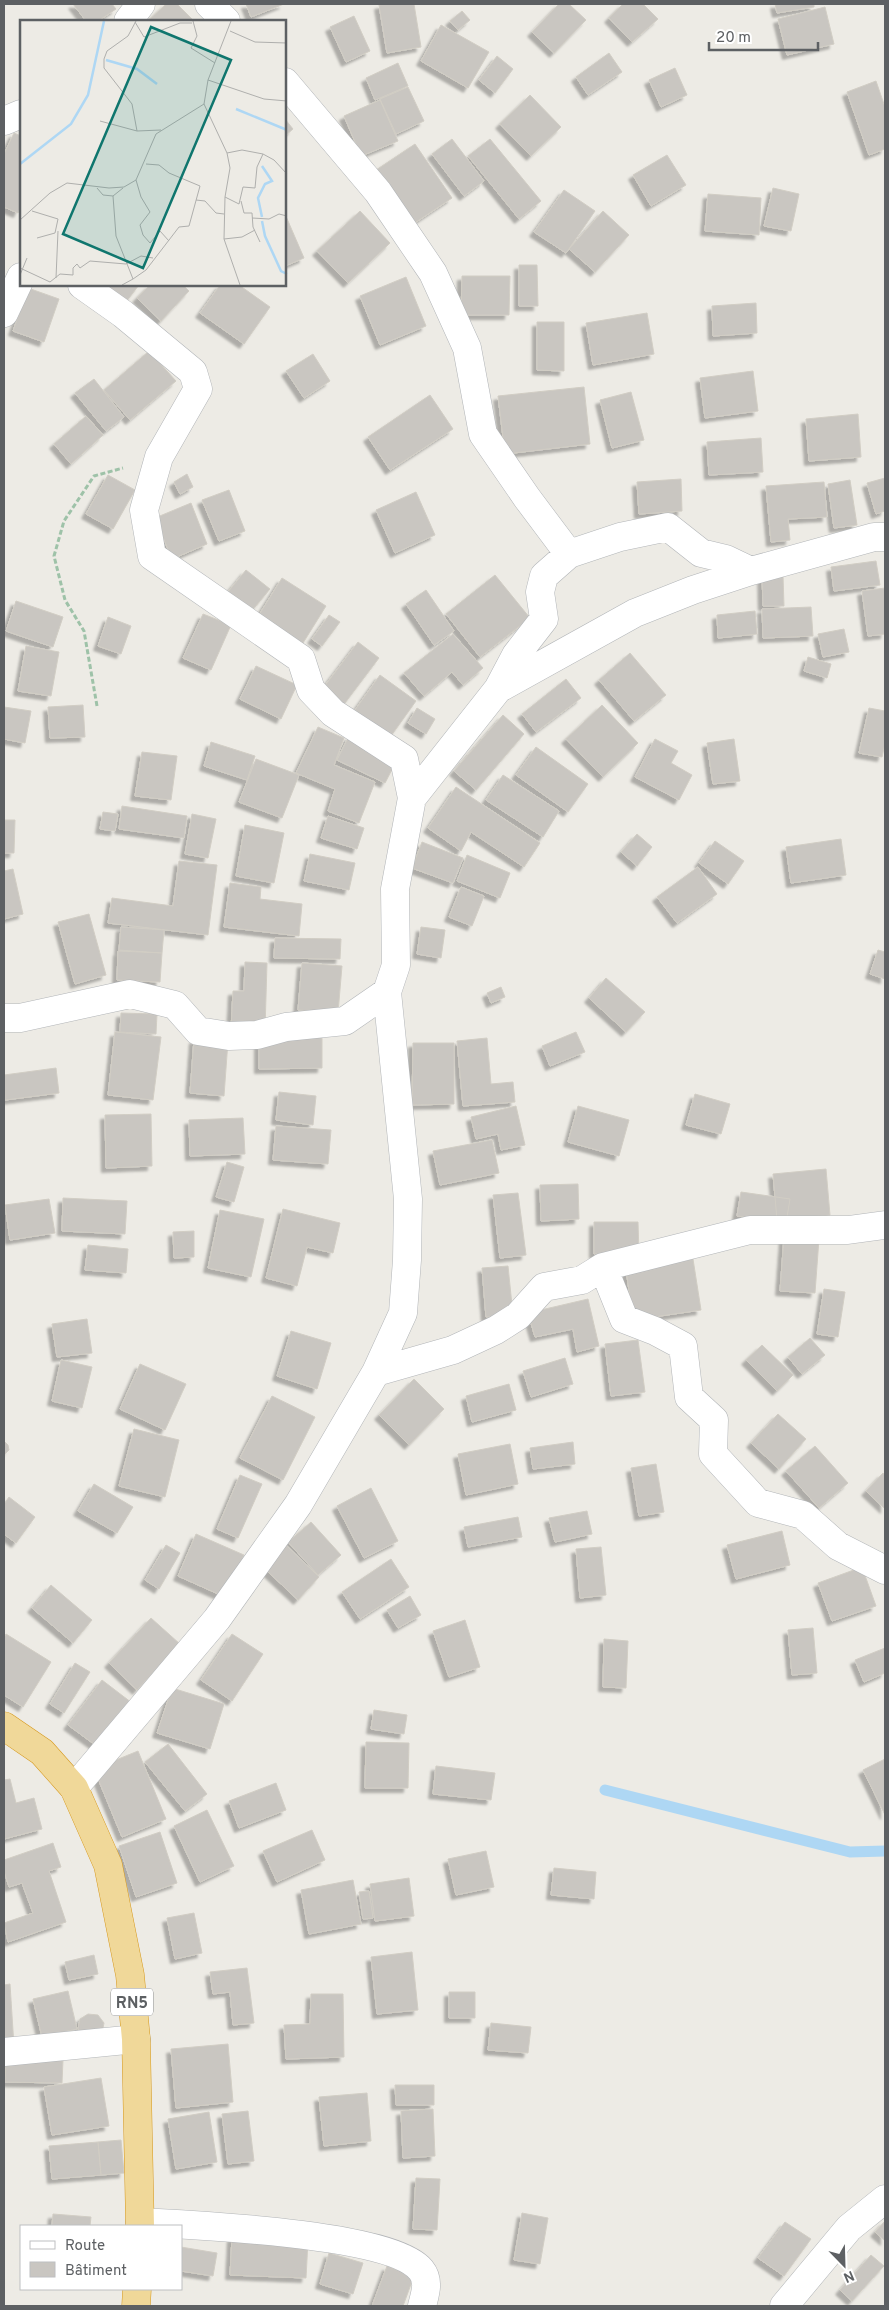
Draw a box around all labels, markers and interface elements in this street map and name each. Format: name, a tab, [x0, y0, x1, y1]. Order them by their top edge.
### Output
inset map	[20, 20, 286, 286]
scale bar	[709, 20, 818, 52]
text: 20 m	[716, 29, 751, 48]
road number: RN5	[111, 1988, 153, 2015]
legend	[20, 2225, 182, 2290]
text: Route	[65, 2237, 105, 2256]
north arrow	[819, 2240, 869, 2290]
text: Bâtiment	[65, 2262, 127, 2281]
text: N	[841, 2266, 856, 2285]

